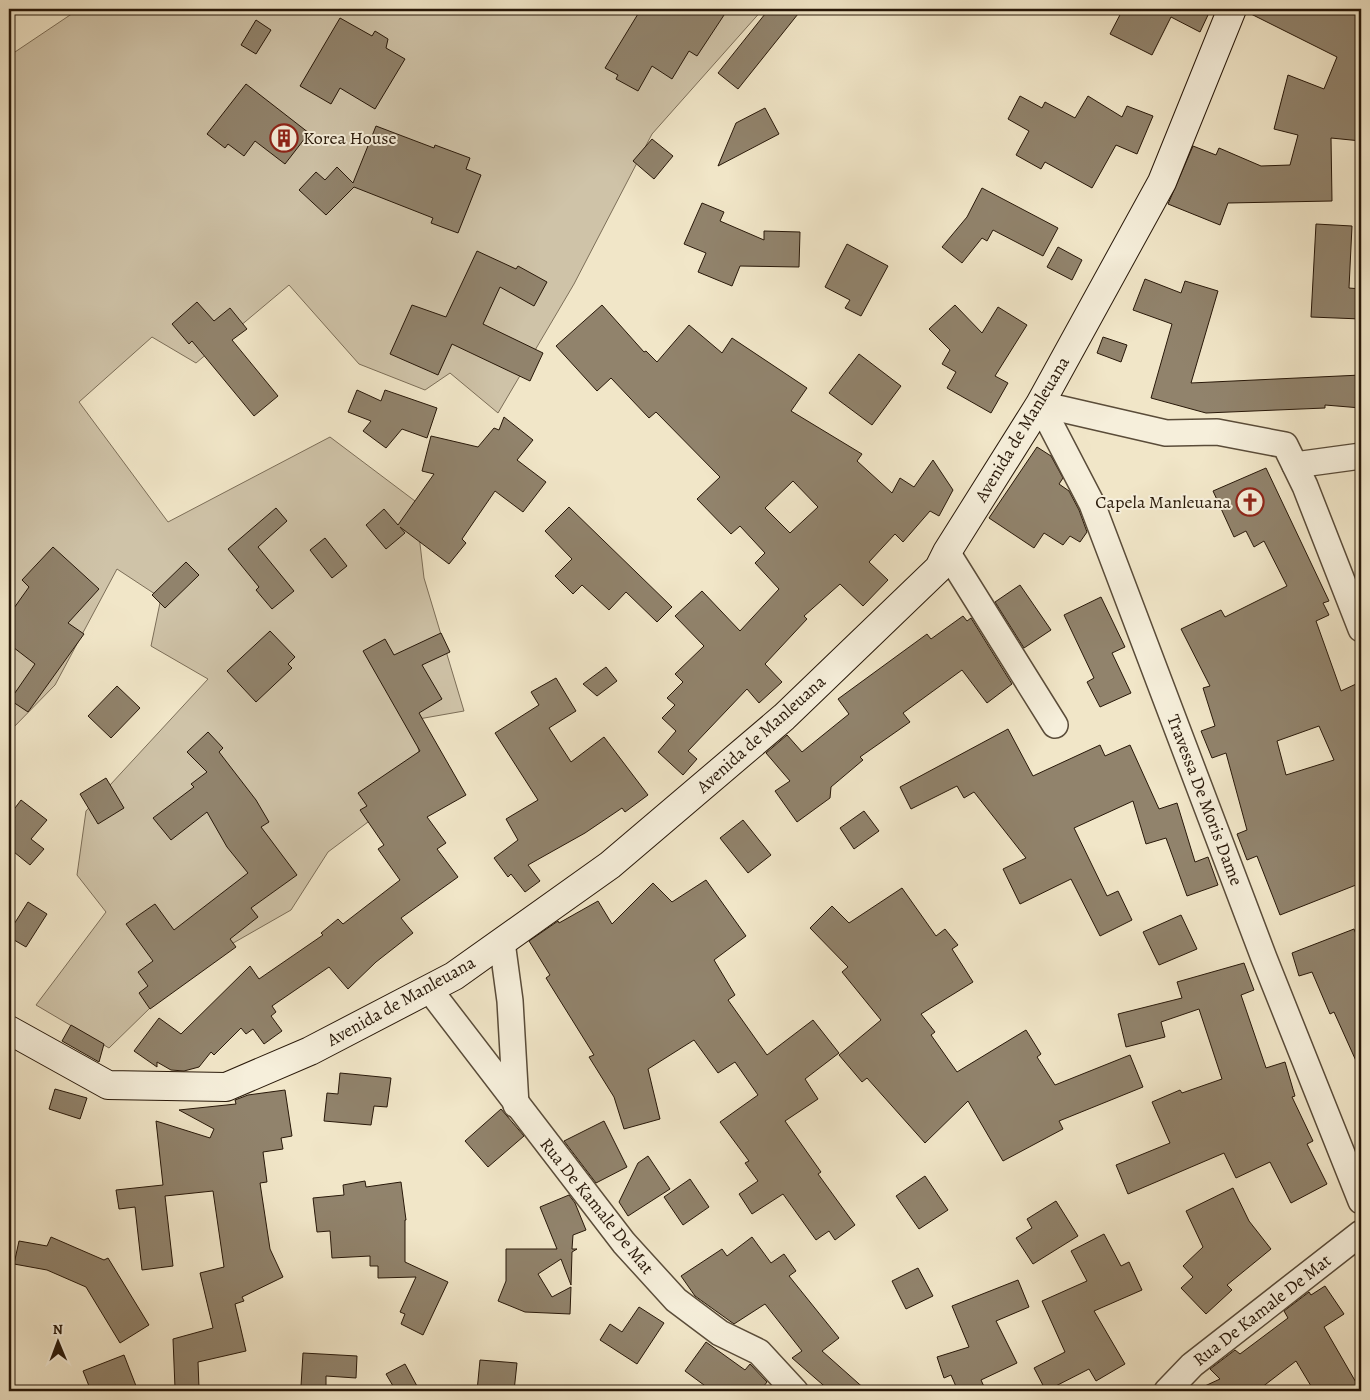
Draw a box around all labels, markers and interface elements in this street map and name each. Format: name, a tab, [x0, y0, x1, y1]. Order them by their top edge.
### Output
building icon: Korea House	[269, 123, 299, 153]
place label: Korea House	[303, 126, 397, 150]
street label: Avenida de Manleuana	[968, 351, 1075, 507]
church icon: Capela Manleuana	[1235, 487, 1265, 517]
place label: Capela Manleuana	[1095, 490, 1232, 514]
street label: Avenida de Manleuana	[691, 669, 831, 799]
street label: Travessa De Moris Dame	[1161, 711, 1249, 889]
street label: Avenida de Manleuana	[322, 950, 480, 1052]
street label: Rua De Kamale De Mat	[534, 1133, 660, 1279]
street label: Rua De Kamale De Mat	[1188, 1248, 1336, 1371]
north arrow	[32, 1318, 82, 1368]
text: N	[53, 1320, 63, 1339]

